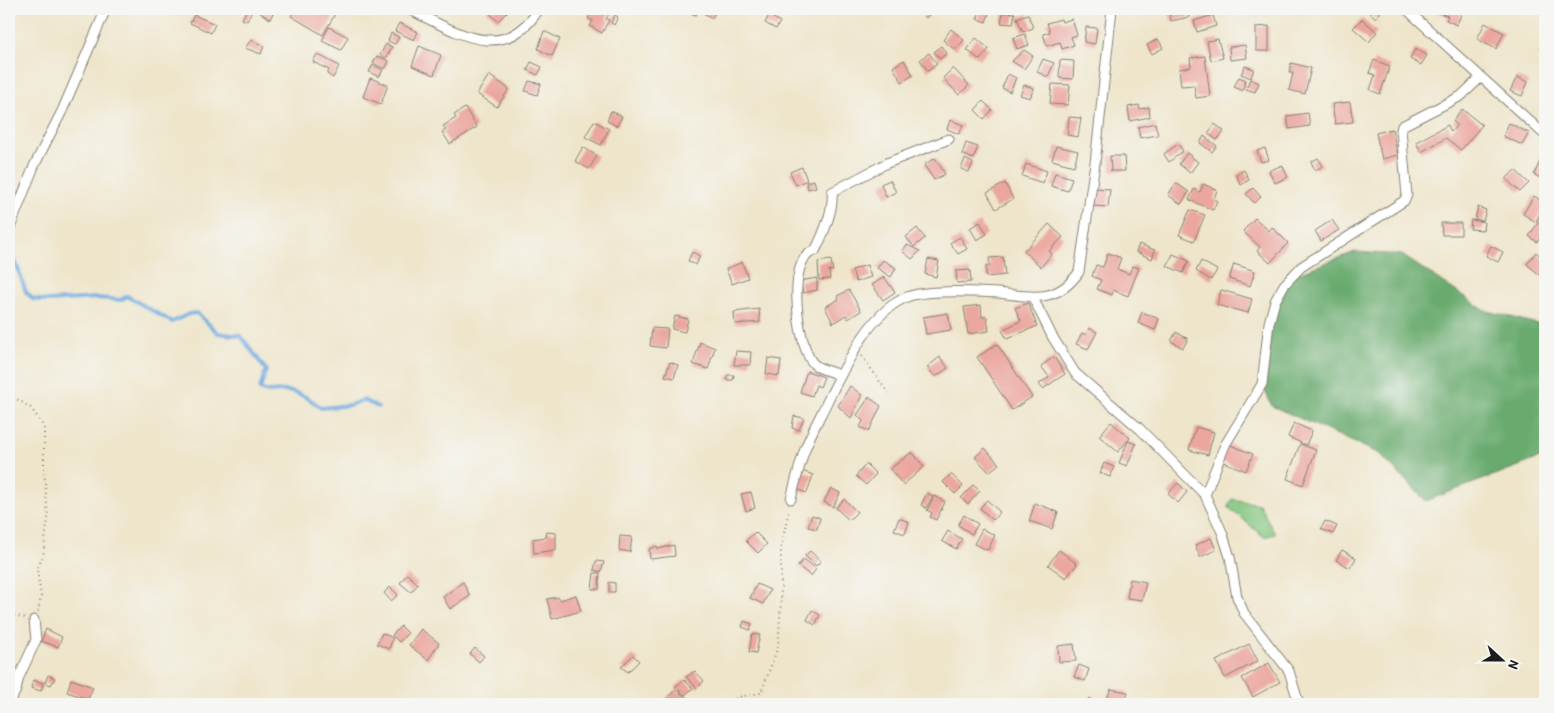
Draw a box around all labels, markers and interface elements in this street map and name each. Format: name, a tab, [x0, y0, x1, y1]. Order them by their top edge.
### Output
north arrow	[1476, 636, 1526, 686]
text: N	[1504, 658, 1525, 672]

